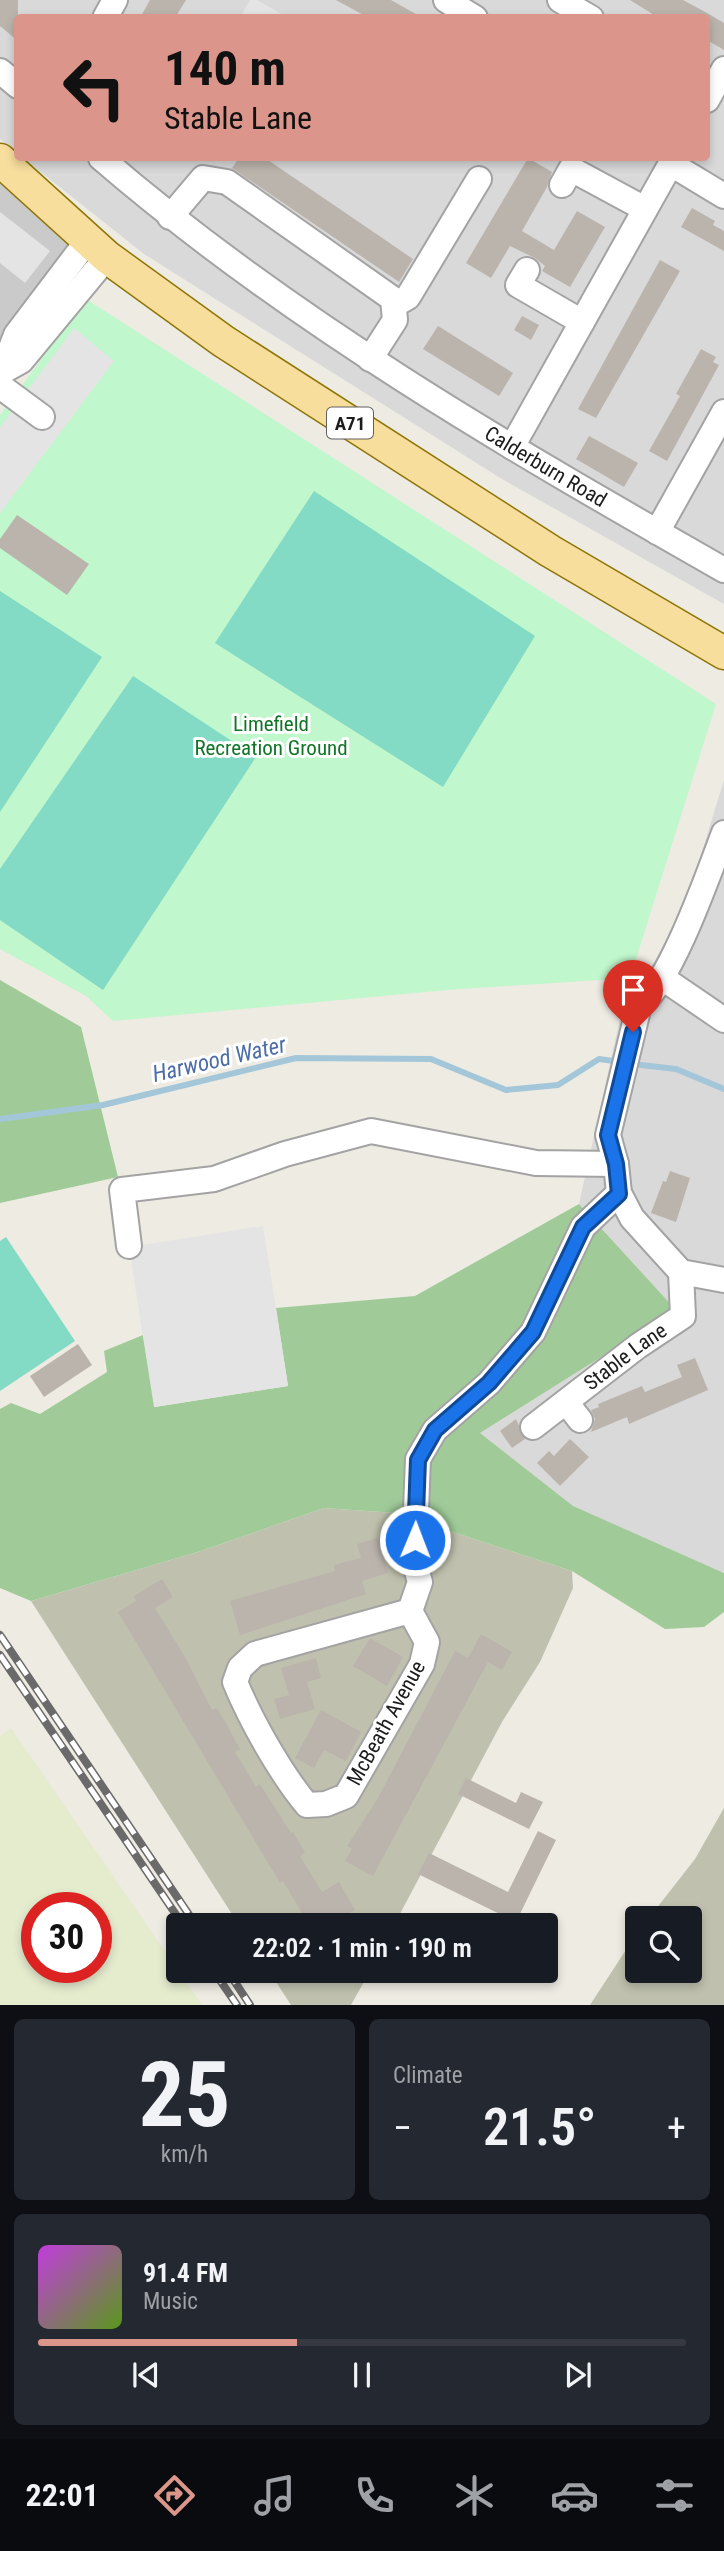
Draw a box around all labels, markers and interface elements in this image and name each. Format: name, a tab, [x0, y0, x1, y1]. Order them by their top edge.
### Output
text: 140 m	[164, 40, 286, 97]
icon: left	[49, 42, 140, 133]
text: Stable Lane	[164, 99, 312, 137]
road number: A71	[327, 408, 373, 438]
street label: Calderburn Road	[480, 421, 611, 512]
park label: Limefield Recreation Ground	[194, 712, 348, 760]
pin	[603, 960, 663, 1032]
icon: arrive	[614, 971, 652, 1009]
water label: Harwood Water	[150, 1031, 290, 1088]
street label: Stable Lane	[579, 1318, 671, 1395]
position arrow	[378, 1503, 452, 1577]
street label: McBeath Avenue	[342, 1656, 430, 1789]
speed limit sign: 30	[21, 1892, 112, 1983]
map controls	[625, 1906, 702, 1983]
button: search	[625, 1906, 702, 1983]
text: 22:02 · 1 min · 190 m	[252, 1933, 472, 1963]
text: 25	[139, 2042, 230, 2148]
text: Climate	[393, 2062, 463, 2089]
text: 21.5°	[483, 2097, 596, 2158]
text: −	[393, 2106, 412, 2150]
text: +	[667, 2106, 686, 2150]
text: km/h	[161, 2141, 208, 2168]
text: 91.4 FM	[143, 2258, 228, 2288]
text: Music	[143, 2288, 198, 2315]
icon: previous	[127, 2356, 165, 2394]
icon: pause	[343, 2356, 381, 2394]
icon: next	[559, 2356, 597, 2394]
icon: directions	[150, 2471, 199, 2520]
icon: music	[250, 2471, 299, 2520]
icon: phone	[350, 2471, 399, 2520]
icon: climate	[450, 2471, 499, 2520]
icon: car	[550, 2471, 599, 2520]
icon: filters	[650, 2471, 699, 2520]
text: 22:01	[25, 2476, 99, 2514]

